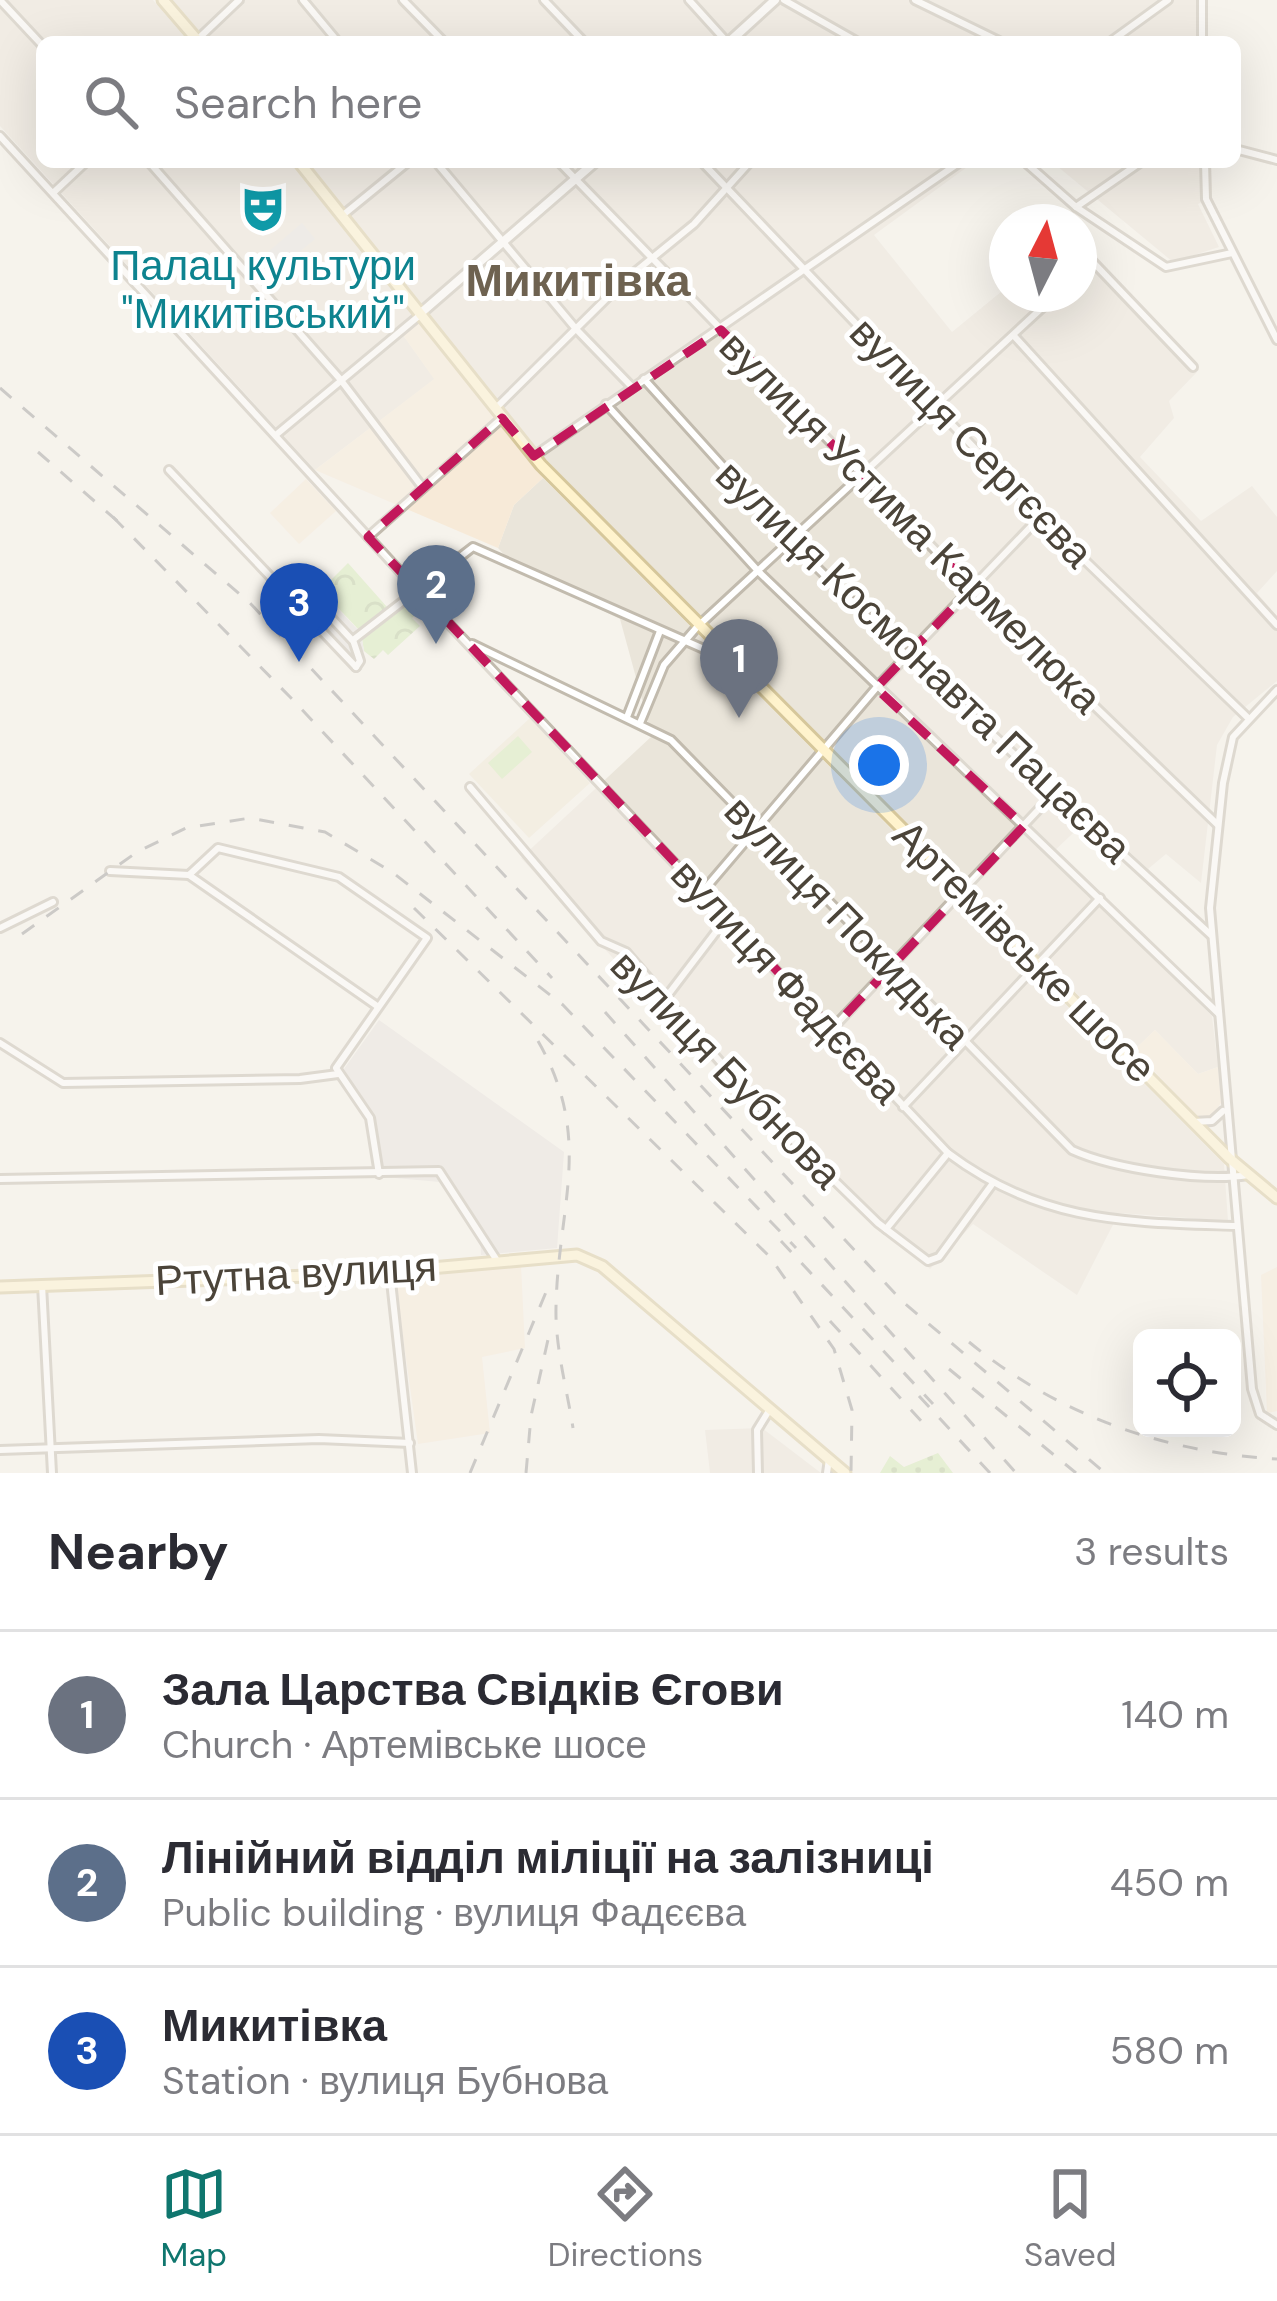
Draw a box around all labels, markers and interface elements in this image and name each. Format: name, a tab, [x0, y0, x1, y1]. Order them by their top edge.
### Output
search box	[36, 36, 1241, 168]
icon: search	[78, 69, 144, 135]
text: Search here	[174, 73, 422, 132]
theatre icon: Палац культури "Микитівський"	[238, 184, 288, 234]
north arrow	[989, 204, 1097, 312]
place label: Палац культури "Микитівський"	[110, 238, 416, 341]
district label: Микитівка	[465, 251, 692, 310]
street label: вулиця Сергєєва	[838, 305, 1106, 580]
street label: вулиця Устима Кармелюка	[708, 319, 1114, 726]
street label: вулиця Космонавта Пацаєва	[704, 448, 1144, 875]
pin: 2	[397, 545, 475, 644]
pin: 3	[260, 563, 338, 662]
pin: 1	[700, 619, 778, 718]
your location	[849, 735, 909, 795]
street label: вулиця Покидька	[713, 784, 983, 1061]
street label: Артемівське шосе	[881, 808, 1168, 1095]
street label: вулиця Фадєєва	[659, 847, 915, 1116]
street label: вулиця Бубнова	[599, 938, 855, 1201]
street label: Ртутна вулиця	[154, 1239, 438, 1308]
map controls	[1133, 1329, 1241, 1437]
button: locate	[1133, 1329, 1241, 1437]
text: Nearby	[48, 1518, 229, 1585]
text: 3 results	[1074, 1526, 1229, 1577]
text: Зала Царства Свідків Єгови	[162, 1660, 784, 1719]
text: 1	[80, 1689, 94, 1740]
text: 140 m	[1121, 1689, 1229, 1740]
text: Church · Артемівське шосе	[162, 1719, 647, 1770]
text: Лінійний відділ міліції на залізниці	[162, 1828, 934, 1887]
text: 2	[76, 1857, 98, 1908]
text: 450 m	[1110, 1857, 1229, 1908]
text: Public building · вулиця Фадєєва	[162, 1887, 746, 1938]
text: Микитівка	[162, 1996, 387, 2055]
text: 3	[75, 2025, 99, 2076]
text: 580 m	[1110, 2025, 1229, 2076]
text: Station · вулиця Бубнова	[162, 2055, 608, 2106]
tab: Map	[160, 2161, 227, 2276]
tab: Directions	[548, 2161, 703, 2276]
tab: Saved	[1024, 2161, 1117, 2276]

